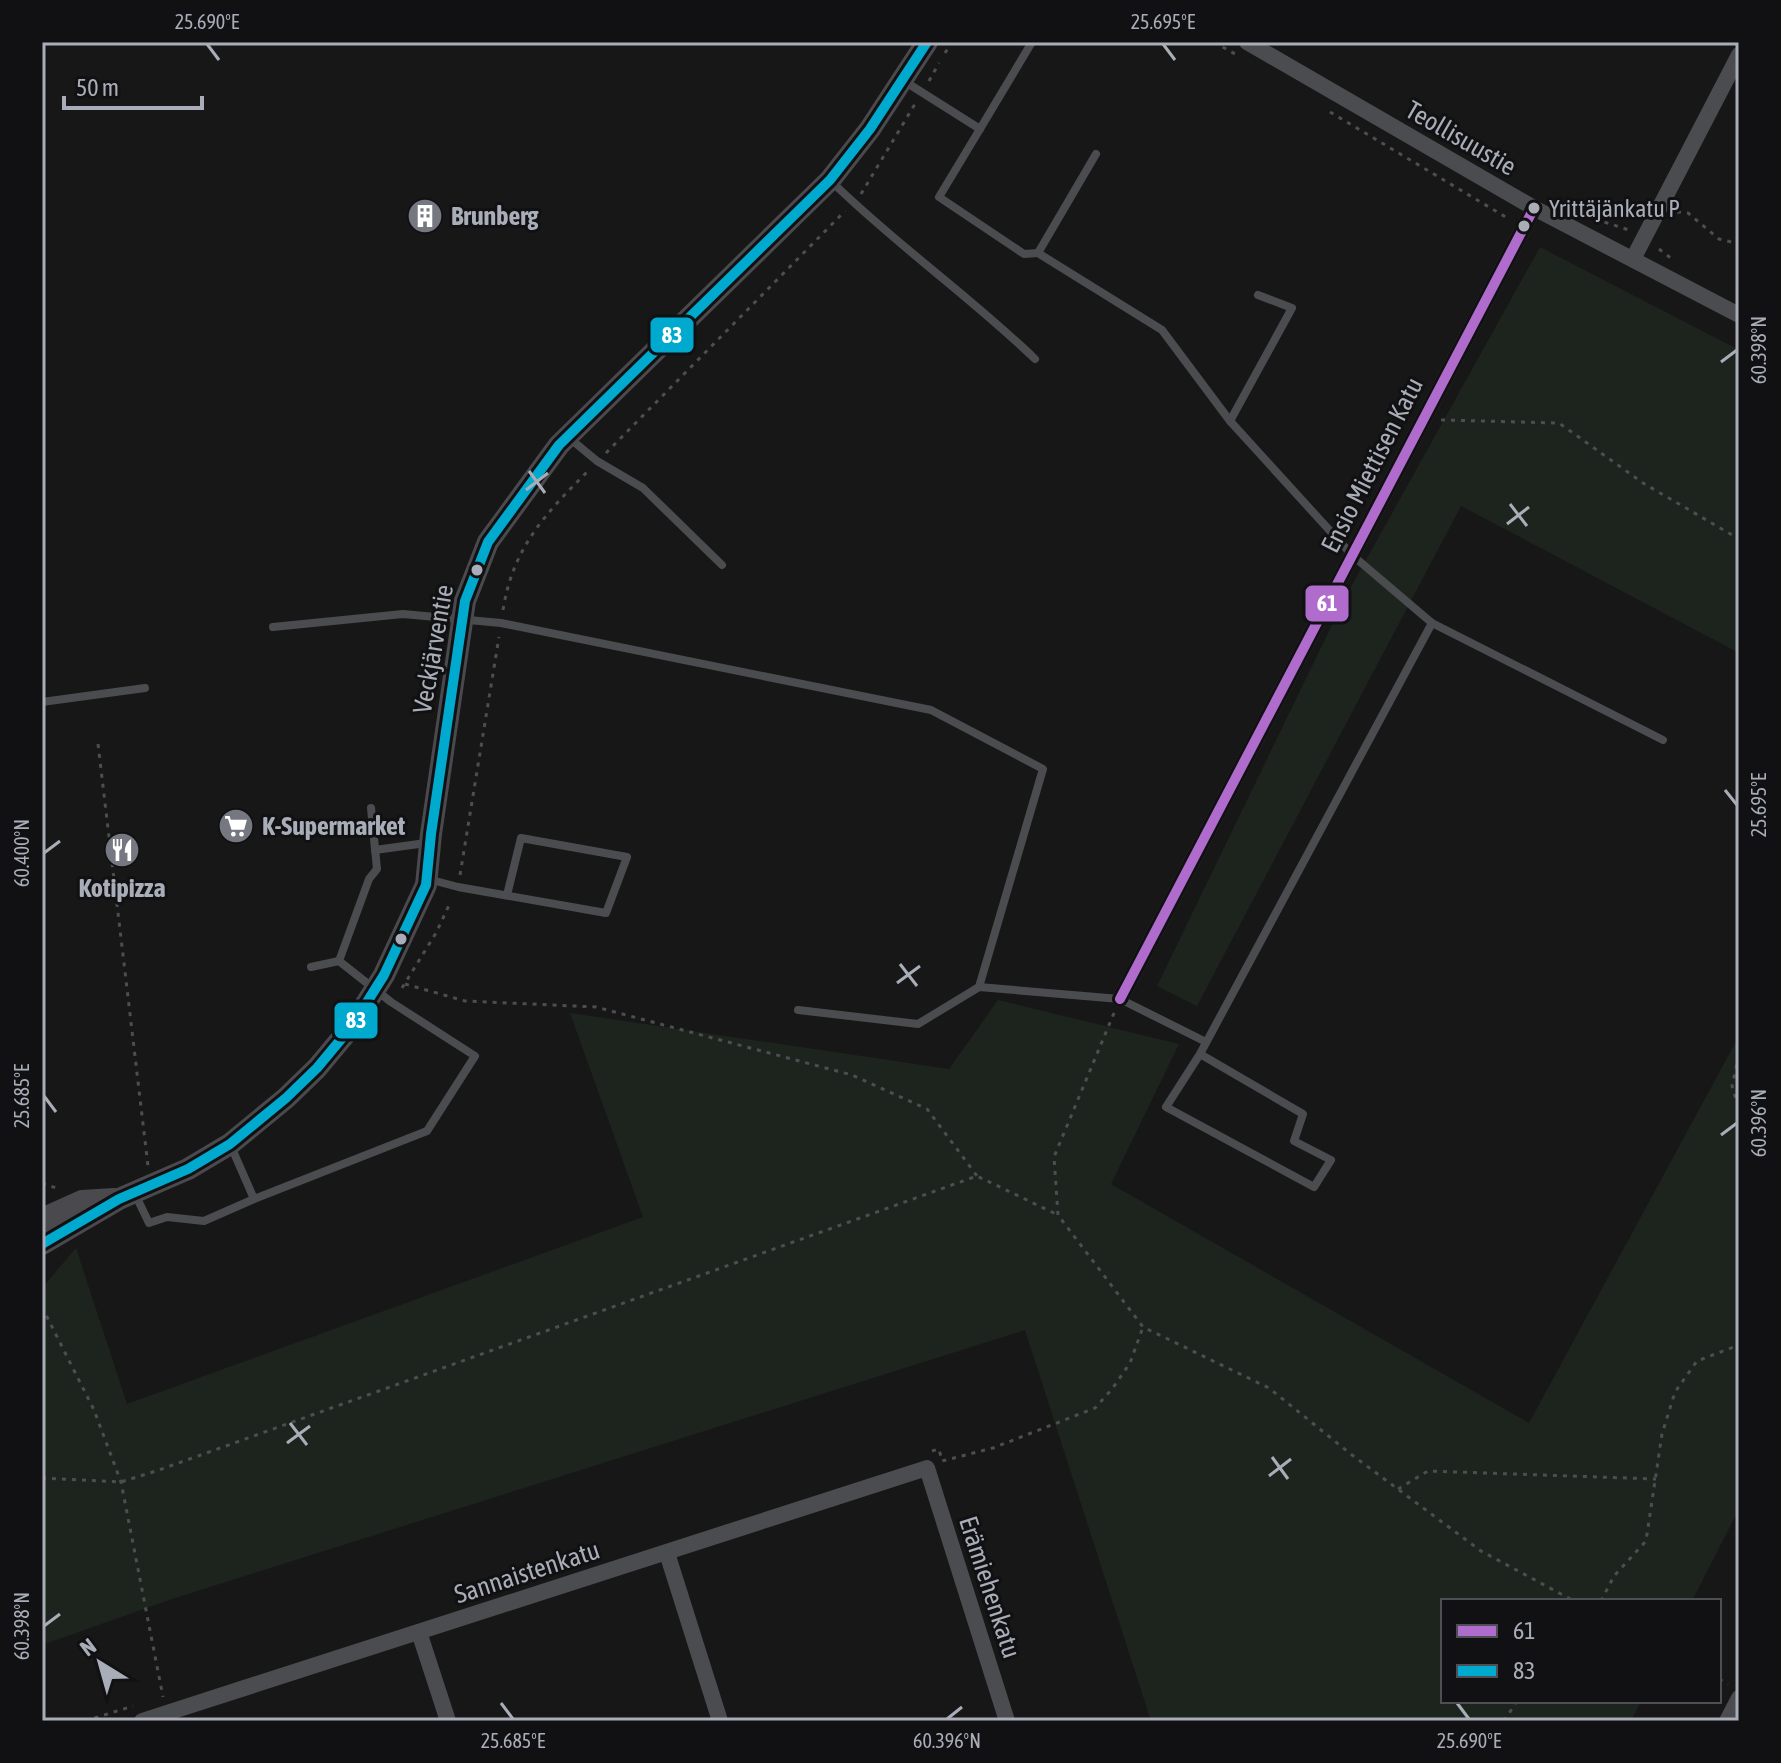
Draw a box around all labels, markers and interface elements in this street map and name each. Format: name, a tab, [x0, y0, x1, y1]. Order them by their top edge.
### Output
text: 25.690°E	[175, 10, 240, 33]
text: 25.695°E	[1131, 10, 1196, 33]
scale bar	[64, 60, 202, 110]
text: 50 m	[76, 74, 119, 101]
street label: Teollisuustie	[1401, 94, 1521, 182]
place label: Yrittäjänkatu P	[1549, 195, 1680, 222]
building icon: Brunberg	[406, 197, 444, 235]
marker: Yrittäjänkatu P	[1526, 200, 1542, 216]
place label: Brunberg	[451, 201, 539, 231]
unlabelled marker	[1516, 218, 1532, 234]
line badge: 83	[649, 316, 695, 354]
text: 60.398°N	[1747, 316, 1770, 384]
text: 83	[662, 322, 682, 348]
street label: Ensio Miettisen Katu	[1315, 373, 1429, 557]
unlabelled marker	[469, 562, 485, 578]
street label: Veckjärventie	[407, 582, 459, 716]
line badge: 61	[1304, 584, 1350, 623]
text: 61	[1317, 590, 1337, 616]
text: 25.695°E	[1747, 772, 1770, 837]
supermarket icon: K-Supermarket	[217, 807, 255, 845]
place label: K-Supermarket	[262, 811, 406, 841]
text: 60.400°N	[10, 819, 33, 887]
restaurant icon: Kotipizza	[103, 831, 141, 869]
place label: Kotipizza	[78, 873, 166, 903]
unlabelled marker	[393, 931, 409, 947]
line badge: 83	[333, 1001, 379, 1040]
text: 83	[346, 1007, 366, 1033]
text: 25.685°E	[10, 1063, 33, 1128]
text: 60.396°N	[1747, 1089, 1770, 1157]
street label: Erämiehenkatu	[953, 1512, 1027, 1662]
street label: Sannaistenkatu	[451, 1534, 603, 1610]
text: 60.398°N	[10, 1592, 33, 1660]
legend	[1441, 1599, 1721, 1703]
text: 61	[1513, 1617, 1536, 1644]
north arrow	[60, 1623, 140, 1703]
text: N	[75, 1633, 101, 1661]
text: 83	[1513, 1657, 1536, 1684]
text: 25.685°E	[481, 1729, 546, 1752]
text: 60.396°N	[913, 1729, 981, 1752]
text: 25.690°E	[1437, 1729, 1502, 1752]

